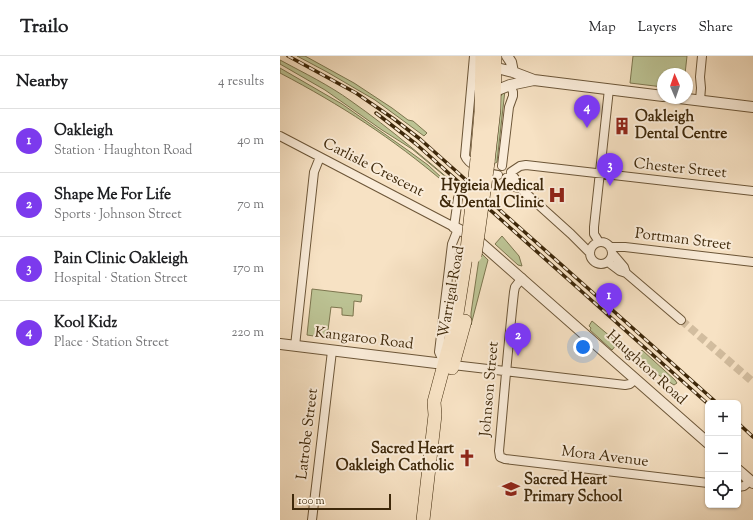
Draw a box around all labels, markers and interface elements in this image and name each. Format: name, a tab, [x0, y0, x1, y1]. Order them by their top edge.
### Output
text: Trailo	[20, 14, 68, 41]
text: Map	[589, 18, 616, 38]
text: Layers	[638, 18, 676, 38]
text: Share	[698, 18, 733, 38]
north arrow	[657, 68, 693, 104]
text: Nearby	[16, 70, 68, 94]
text: 4 results	[218, 73, 264, 91]
pin: 4	[574, 95, 600, 128]
place label: Oakleigh Dental Centre	[635, 107, 727, 145]
building icon: Oakleigh Dental Centre	[612, 116, 632, 136]
text: Oakleigh	[54, 121, 113, 142]
text: 1	[27, 132, 31, 150]
text: 40 m	[237, 132, 264, 150]
street label: Carlisle Crescent	[319, 134, 427, 202]
text: Station · Haughton Road	[54, 142, 192, 160]
pin: 3	[597, 153, 623, 186]
street label: Chester Street	[632, 154, 728, 184]
place label: Hygieia Medical & Dental Clinic	[439, 176, 545, 214]
text: Shape Me For Life	[54, 185, 171, 206]
hospital icon: Hygieia Medical & Dental Clinic	[547, 185, 567, 205]
text: 2	[26, 196, 32, 214]
text: 70 m	[237, 196, 264, 214]
text: Sports · Johnson Street	[54, 206, 182, 224]
street label: Portman Street	[634, 224, 732, 256]
street label: Warrigal Road	[434, 244, 471, 340]
text: Pain Clinic Oakleigh	[54, 249, 188, 270]
text: 3	[26, 260, 32, 278]
text: 170 m	[233, 260, 264, 278]
text: Hospital · Station Street	[54, 270, 187, 288]
pin: 1	[596, 283, 622, 316]
text: Kool Kidz	[54, 313, 117, 334]
street label: Kangaroo Road	[313, 323, 415, 356]
pin: 2	[505, 323, 531, 356]
text: 4	[26, 324, 32, 342]
text: 220 m	[231, 324, 264, 342]
street label: Haughton Road	[601, 326, 691, 410]
text: Place · Station Street	[54, 334, 169, 352]
your location	[573, 337, 593, 357]
street label: Johnson Street	[475, 341, 505, 438]
street label: Latrobe Street	[292, 387, 324, 481]
map controls	[705, 400, 741, 508]
button: +	[705, 400, 741, 436]
button: −	[705, 436, 741, 472]
place label: Sacred Heart Oakleigh Catholic	[336, 439, 455, 477]
street label: Mora Avenue	[560, 441, 650, 473]
church icon: Sacred Heart Oakleigh Catholic	[457, 448, 477, 468]
place label: Sacred Heart Primary School	[524, 470, 623, 508]
button: locate	[705, 472, 741, 508]
school or university icon: Sacred Heart Primary School	[501, 479, 521, 499]
scale bar	[292, 492, 391, 511]
text: 100 m	[298, 493, 325, 509]

